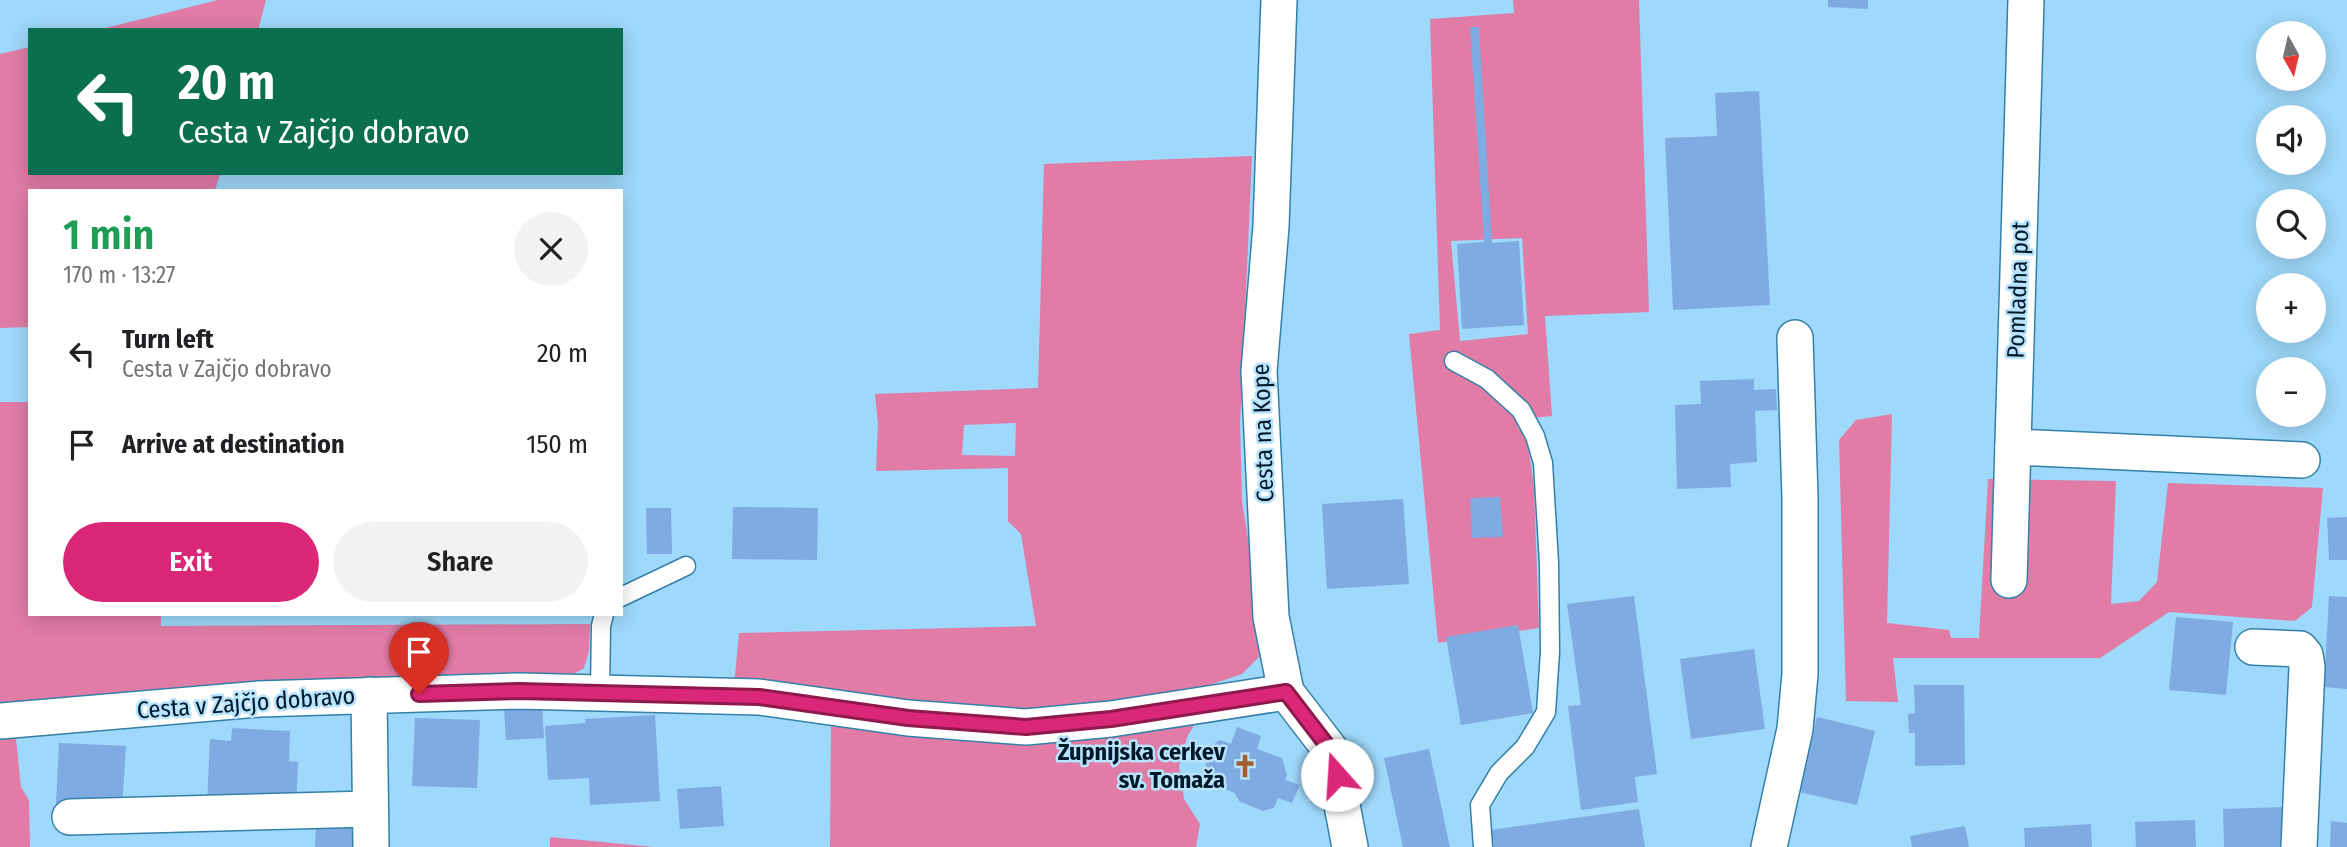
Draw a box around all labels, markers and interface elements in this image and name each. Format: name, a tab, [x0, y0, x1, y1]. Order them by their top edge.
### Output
north arrow	[2256, 21, 2326, 91]
map controls	[2256, 21, 2326, 427]
text: 20 m	[178, 53, 275, 112]
icon: left	[63, 56, 154, 147]
button: sound	[2256, 105, 2326, 175]
text: Cesta v Zajčjo dobravo	[178, 113, 470, 151]
button: search	[2256, 189, 2326, 259]
text: 1 min	[63, 210, 154, 260]
button: close	[514, 212, 588, 286]
street label: Pomladna pot	[2002, 221, 2034, 359]
text: 170 m · 13:27	[63, 261, 175, 289]
button: +	[2256, 273, 2326, 343]
text: Turn left	[122, 324, 214, 355]
icon: left	[63, 335, 101, 373]
text: 20 m	[537, 338, 588, 369]
text: Cesta v Zajčjo dobravo	[122, 355, 332, 383]
button: −	[2256, 357, 2326, 427]
street label: Cesta na Kope	[1247, 363, 1279, 503]
icon: arrive	[63, 426, 101, 464]
text: Arrive at destination	[122, 429, 345, 460]
text: 150 m	[526, 429, 588, 460]
button: Exit	[63, 522, 319, 602]
button: Share	[333, 522, 588, 602]
pin	[389, 622, 449, 694]
icon: arrive	[400, 633, 438, 671]
street label: Cesta v Zajčjo dobravo	[136, 681, 356, 725]
place label: Župnijska cerkev sv. Tomaža	[1058, 737, 1226, 794]
position arrow	[1300, 738, 1374, 812]
church icon: Župnijska cerkev sv. Tomaža	[1231, 752, 1259, 780]

